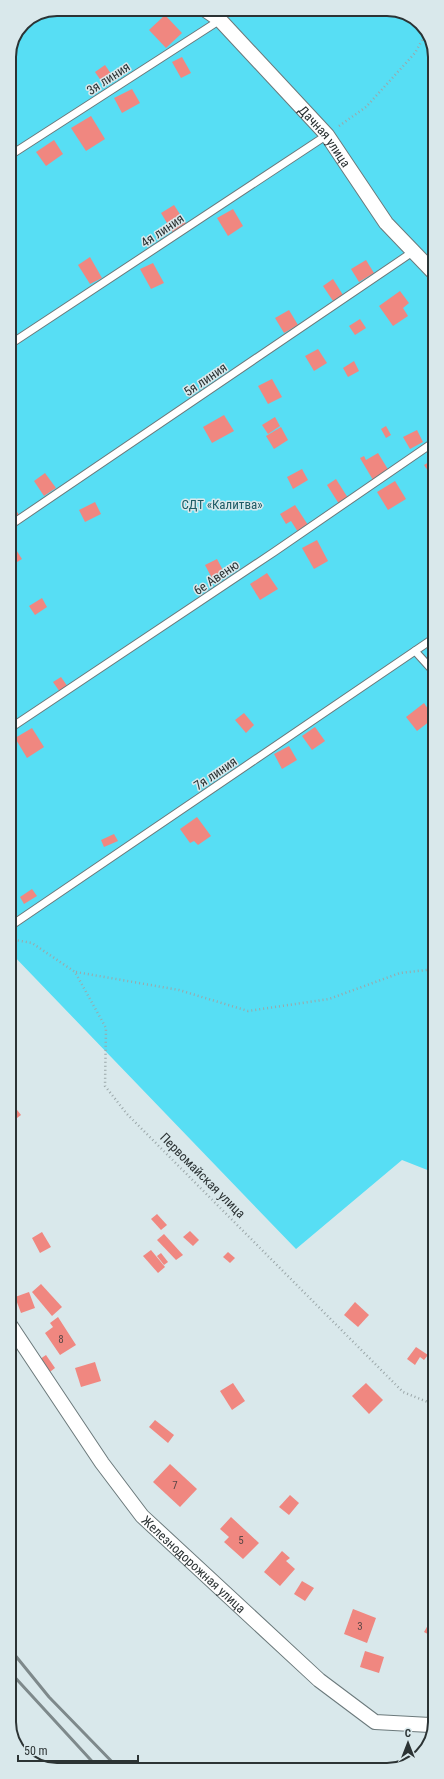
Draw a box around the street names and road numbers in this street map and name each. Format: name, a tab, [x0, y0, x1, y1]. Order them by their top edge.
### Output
street label: 3я линия	[84, 59, 133, 98]
street label: Дачная улица	[295, 103, 353, 170]
street label: 4я линия	[138, 211, 187, 250]
street label: 5я линия	[181, 360, 230, 399]
street label: 6е Авеню	[191, 557, 242, 598]
street label: 7я линия	[191, 754, 240, 793]
street label: Первомайская улица	[157, 1130, 248, 1221]
street label: Железнодорожная улица	[139, 1513, 249, 1616]

